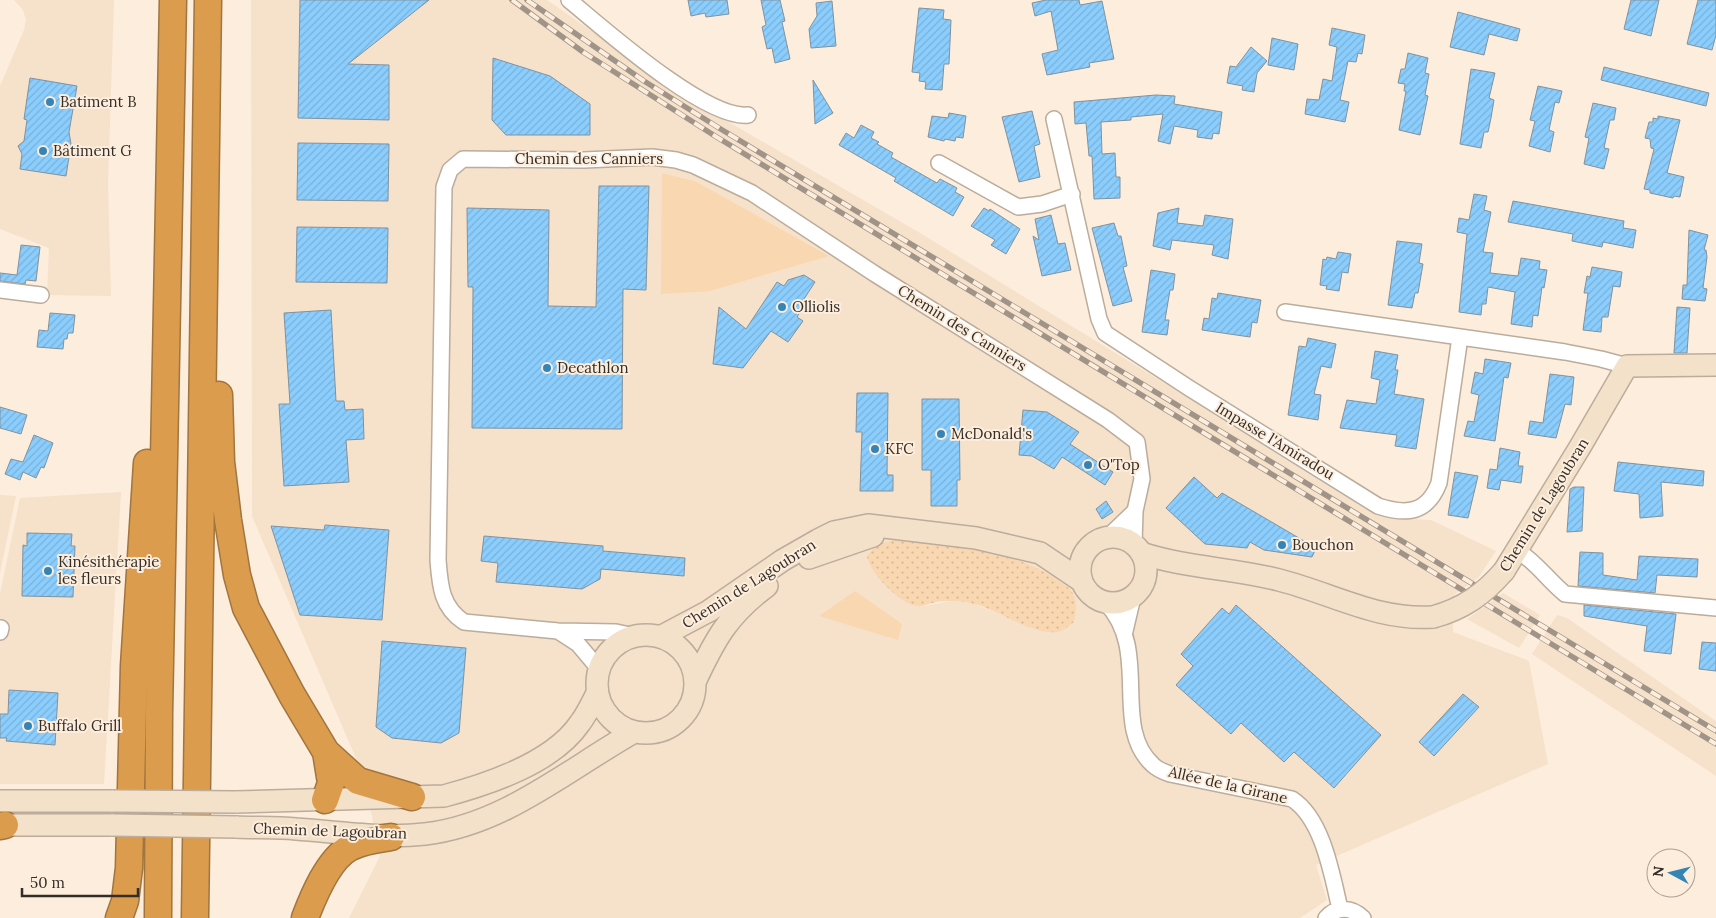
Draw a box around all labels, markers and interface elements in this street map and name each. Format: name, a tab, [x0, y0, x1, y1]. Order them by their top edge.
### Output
place label: Batiment B	[60, 92, 137, 111]
marker: Batiment B	[44, 96, 56, 108]
place label: Bâtiment G	[53, 141, 132, 160]
marker: Bâtiment G	[37, 145, 49, 157]
street label: Chemin des Canniers	[515, 149, 663, 168]
street label: Chemin des Canniers	[894, 280, 1030, 375]
place label: Olliolis	[792, 297, 840, 316]
marker: Olliolis	[776, 301, 788, 313]
place label: Decathlon	[557, 358, 629, 377]
marker: Decathlon	[541, 362, 553, 374]
street label: Impasse l'Amiradou	[1212, 398, 1338, 484]
place label: McDonald's	[951, 424, 1032, 443]
marker: McDonald's	[935, 428, 947, 440]
street label: Chemin de Lagoubran	[1495, 434, 1592, 575]
place label: KFC	[885, 439, 914, 458]
marker: KFC	[869, 443, 881, 455]
place label: O'Top	[1098, 455, 1140, 474]
marker: O'Top	[1082, 459, 1094, 471]
street label: Chemin de Lagoubran	[678, 535, 819, 632]
place label: Bouchon	[1292, 535, 1354, 554]
marker: Bouchon	[1276, 539, 1288, 551]
place label: Kinésithérapie les fleurs	[58, 552, 159, 588]
marker: Kinésithérapie les fleurs	[42, 565, 54, 577]
place label: Buffalo Grill	[38, 716, 121, 735]
marker: Buffalo Grill	[22, 720, 34, 732]
street label: Allée de la Girane	[1166, 761, 1289, 807]
street label: Chemin de Lagoubran	[253, 818, 407, 843]
north arrow	[1646, 848, 1696, 898]
text: N	[1649, 865, 1668, 878]
scale bar	[22, 866, 139, 898]
text: 50 m	[30, 873, 65, 892]

